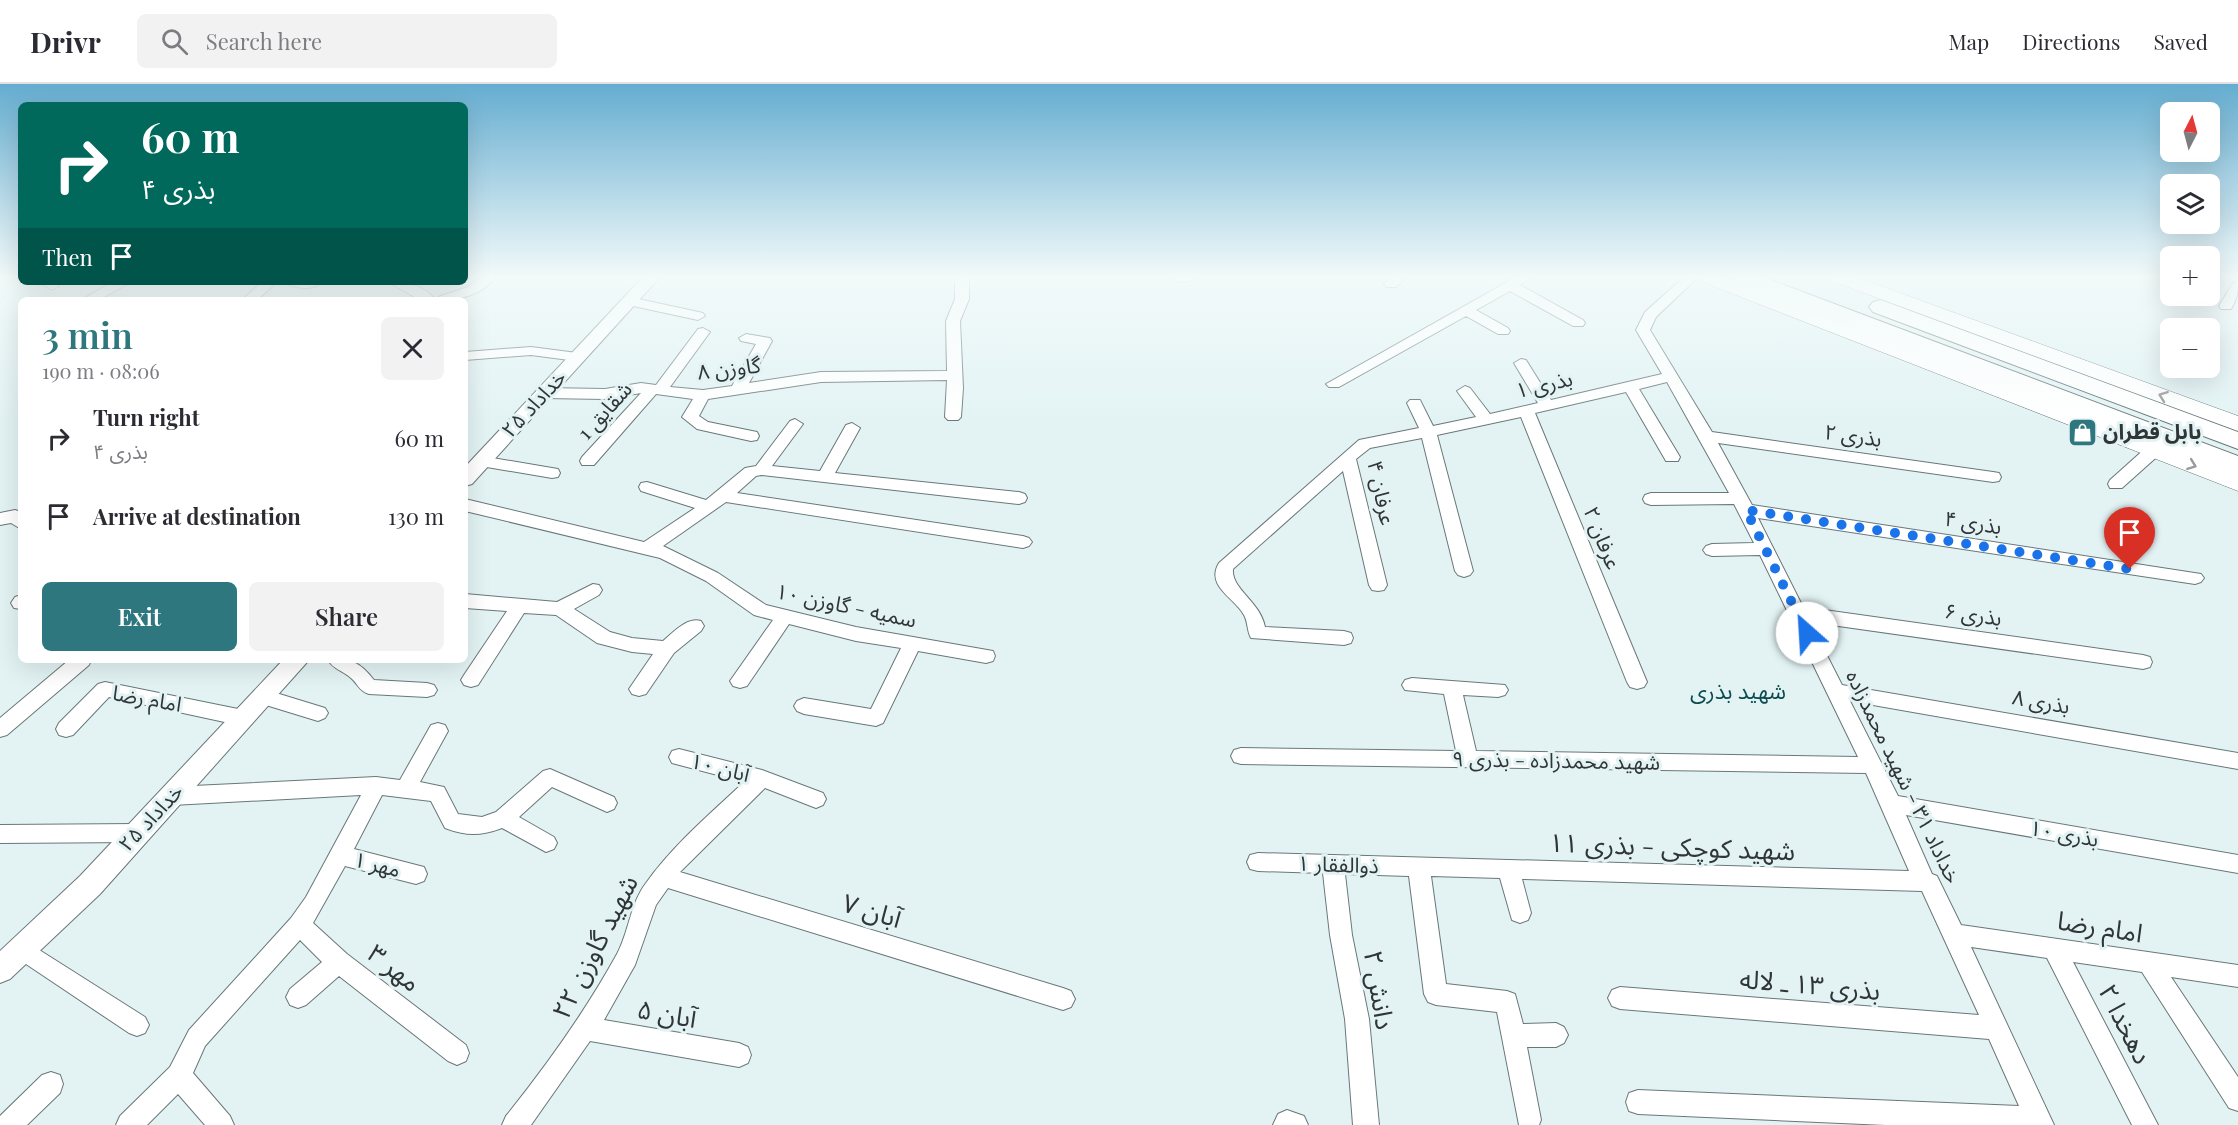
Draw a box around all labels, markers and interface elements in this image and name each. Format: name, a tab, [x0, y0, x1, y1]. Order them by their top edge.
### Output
search box	[137, 14, 557, 68]
text: Drivr	[30, 23, 101, 60]
icon: search	[158, 25, 191, 58]
text: Search here	[206, 26, 322, 56]
text: Map	[1948, 27, 1989, 55]
text: Directions	[2022, 27, 2120, 55]
text: Saved	[2153, 27, 2208, 55]
north arrow	[2160, 102, 2220, 162]
map controls	[2160, 102, 2220, 378]
text: 60 m	[141, 108, 239, 164]
icon: right	[42, 126, 120, 204]
text: بذری ۴	[141, 170, 215, 206]
button: layers	[2160, 174, 2220, 234]
icon: arrive	[105, 240, 138, 273]
text: Then	[42, 242, 93, 272]
button: +	[2160, 246, 2220, 306]
text: 3 min	[42, 310, 133, 358]
button: close	[381, 317, 444, 380]
button: −	[2160, 318, 2220, 378]
street label: گاوزن ۸	[696, 349, 762, 385]
text: 190 m · 08:06	[42, 357, 160, 384]
street label: خداداد ۲۵	[494, 363, 571, 442]
street label: بذری ۱	[1512, 363, 1575, 403]
street label: شقایق 1	[570, 375, 638, 445]
one-way arrow	[2159, 391, 2169, 404]
text: Turn right	[93, 402, 199, 432]
street label: بذری ۲	[1823, 416, 1884, 452]
shop icon: بابل قطران	[2066, 416, 2098, 448]
place label: بابل قطران	[2103, 416, 2201, 444]
icon: right	[42, 422, 75, 455]
text: 60 m	[394, 423, 444, 453]
text: بذری ۴	[93, 437, 148, 464]
street label: عرفان ۴	[1362, 458, 1403, 527]
one-way arrow	[2186, 458, 2197, 470]
icon: arrive	[42, 500, 75, 533]
text: Arrive at destination	[93, 501, 301, 531]
text: 130 m	[388, 501, 444, 531]
street label: عرفان ۲	[1579, 502, 1629, 573]
street label: بذری ۴	[1943, 503, 2004, 539]
pin	[2104, 507, 2155, 569]
icon: arrive	[2113, 516, 2146, 549]
street label: سمیه - گاوزن ۱۰	[774, 575, 919, 633]
button: Exit	[42, 582, 237, 651]
button: Share	[249, 582, 444, 651]
street label: بذری ۶	[1943, 595, 2004, 631]
position arrow	[1775, 601, 1839, 665]
street label: خداداد ۳۱ - شهید محمدزاده	[1841, 665, 1969, 887]
district label: شهید بذری	[1690, 675, 1786, 705]
street label: امام رضا	[110, 677, 184, 721]
street label: بذری ۸	[2010, 681, 2072, 719]
street label: شهید محمدزاده - بذری ۹	[1452, 743, 1660, 775]
street label: آبان ۱۰	[688, 745, 754, 787]
street label: خداداد ۲۵	[111, 777, 188, 856]
street label: بذری ۱۰	[2028, 812, 2101, 852]
street label: شهید کوچکی - بذری ۱۱	[1548, 824, 1796, 868]
street label: مهر ۱	[351, 844, 404, 882]
street label: ذوالفقار ۱	[1297, 848, 1379, 878]
street label: شهید گاوزن ۲۲	[542, 868, 645, 1024]
street label: آبان ۷	[839, 884, 908, 935]
street label: امام رضا	[2054, 901, 2146, 954]
street label: مهر ۳	[361, 935, 429, 999]
street label: دانش ۲	[1357, 948, 1404, 1032]
street label: بذری ۱۳ ـ لاله	[1738, 960, 1882, 1007]
street label: دهخدا ۲	[2091, 977, 2161, 1069]
street label: آبان ۵	[635, 990, 701, 1035]

